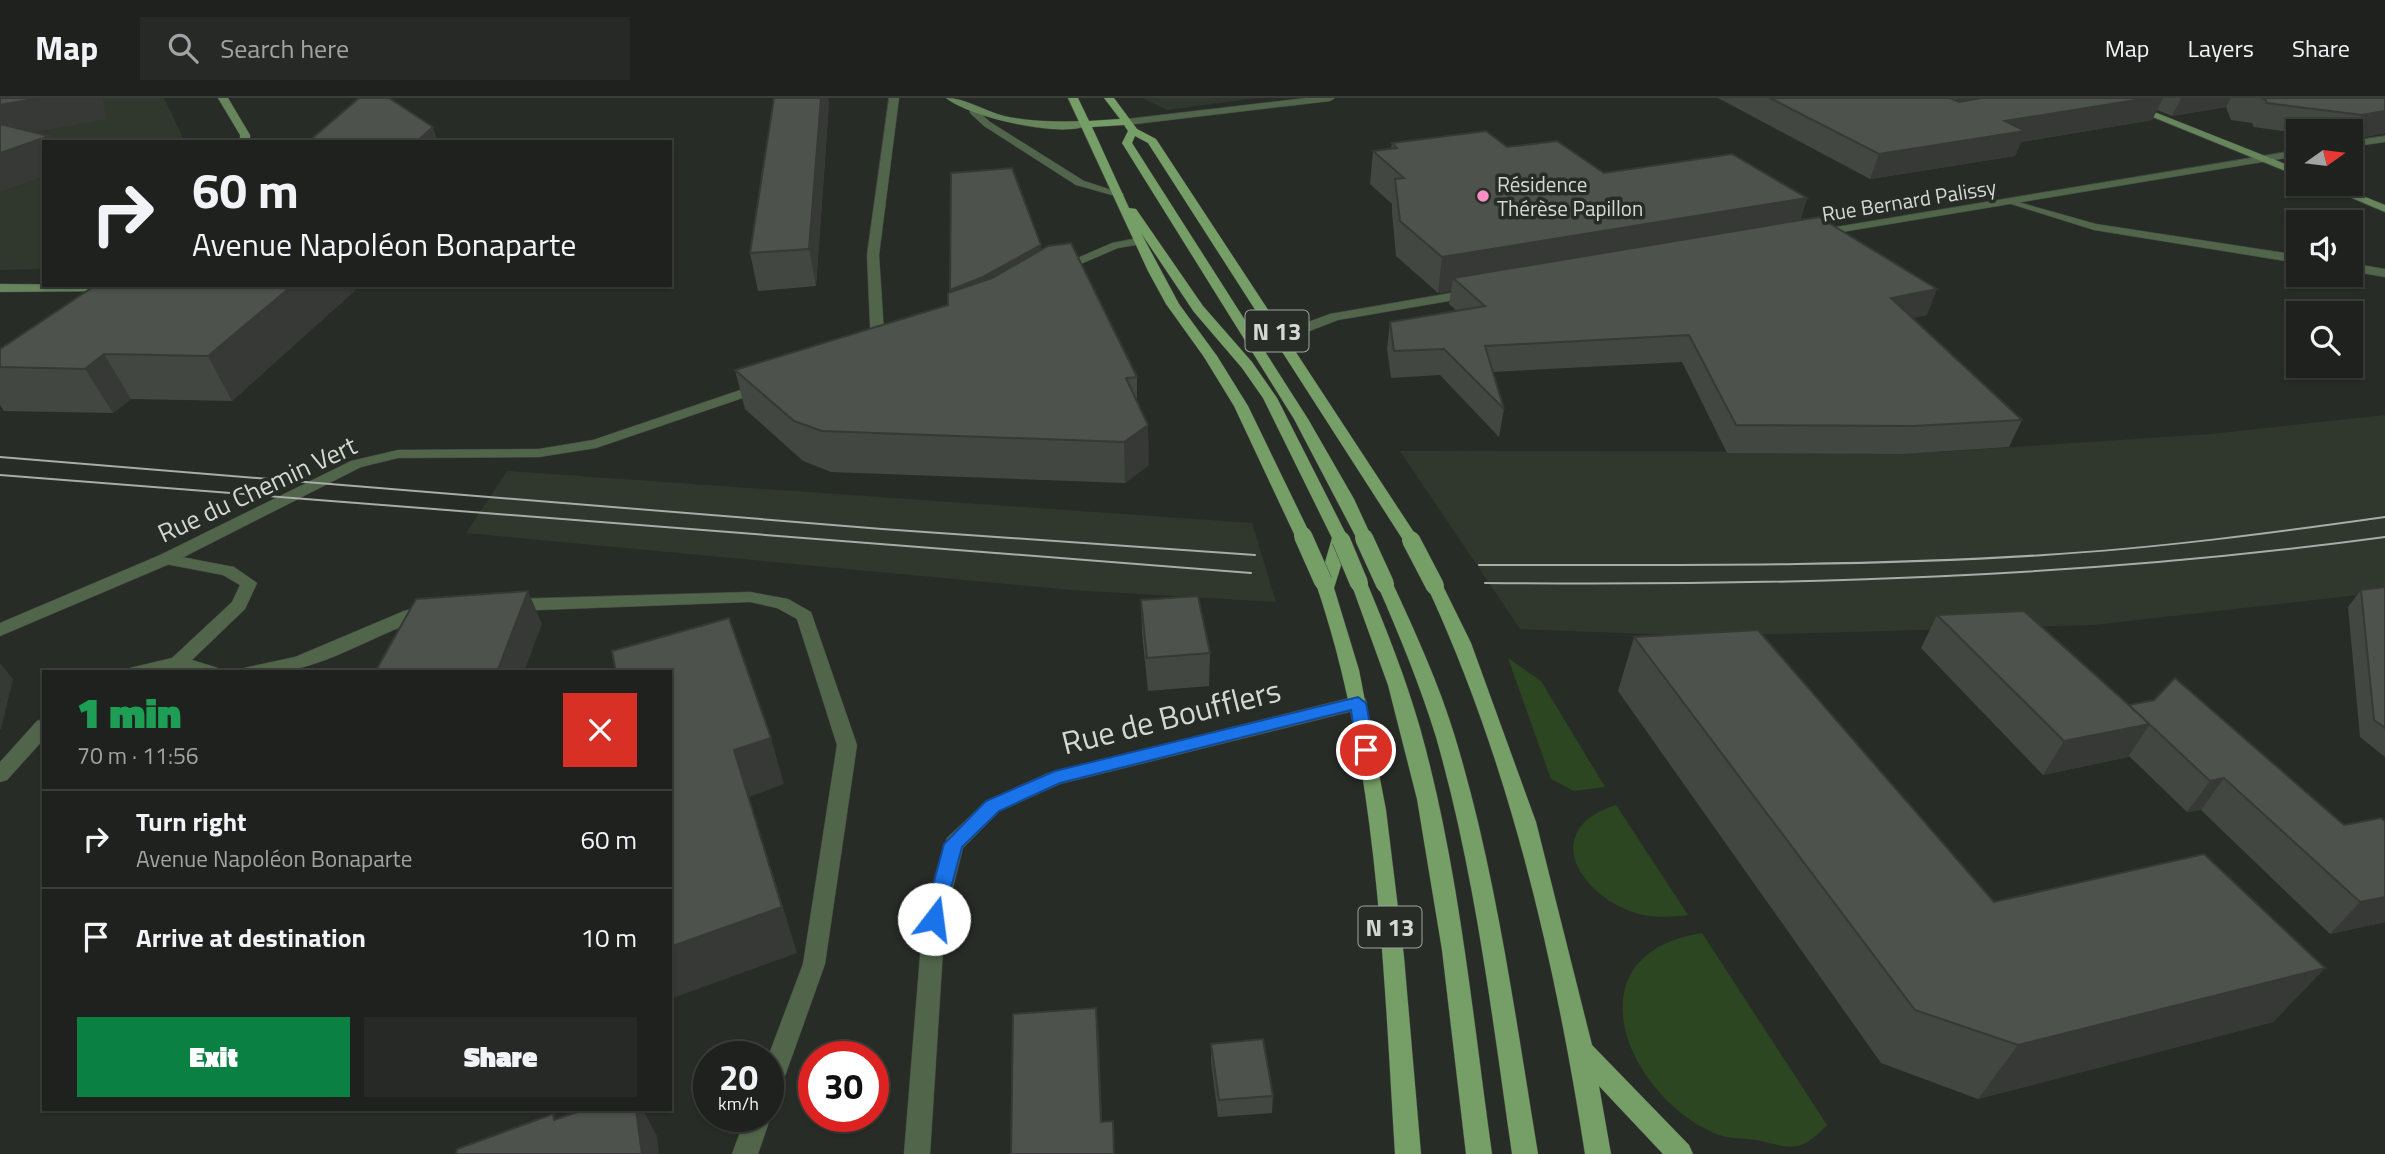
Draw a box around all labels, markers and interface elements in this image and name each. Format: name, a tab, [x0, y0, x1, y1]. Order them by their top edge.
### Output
search box	[140, 17, 630, 80]
text: Map	[35, 23, 98, 73]
icon: search	[164, 29, 202, 67]
text: Search here	[220, 29, 349, 68]
text: Map	[2105, 30, 2150, 66]
text: Layers	[2188, 30, 2254, 66]
text: Share	[2292, 30, 2350, 66]
north arrow	[2286, 119, 2362, 196]
map controls	[2286, 119, 2363, 378]
text: 60 m	[192, 152, 299, 227]
icon: right	[77, 168, 168, 259]
place label: Résidence Thérèse Papillon	[1497, 168, 1643, 224]
street label: Rue Bernard Palissy	[1819, 170, 1999, 230]
marker: Résidence Thérèse Papillon	[1475, 188, 1491, 204]
button: sound	[2286, 210, 2363, 287]
text: Avenue Napoléon Bonaparte	[192, 220, 576, 268]
button: search	[2286, 301, 2363, 378]
road number: N 13	[1246, 310, 1308, 352]
street label: Rue du Chemin Vert	[151, 426, 363, 552]
street label: Rue de Boufflers	[1056, 666, 1286, 766]
text: 1 min	[77, 680, 181, 744]
button: close	[563, 693, 637, 767]
pin	[1336, 720, 1396, 780]
icon: arrive	[1347, 731, 1385, 769]
text: 70 m · 11:56	[77, 738, 199, 773]
text: Turn right	[136, 802, 247, 841]
icon: right	[77, 820, 115, 858]
text: 60 m	[580, 820, 637, 859]
text: Avenue Napoléon Bonaparte	[136, 841, 412, 876]
position arrow	[897, 882, 971, 956]
road number: N 13	[1358, 906, 1422, 948]
icon: arrive	[77, 918, 115, 956]
text: Arrive at destination	[136, 918, 366, 957]
text: 10 m	[580, 918, 637, 957]
button: Exit	[77, 1017, 350, 1097]
button: Share	[364, 1017, 637, 1097]
speed limit sign: 30	[798, 1041, 889, 1132]
text: 20	[719, 1050, 758, 1104]
text: km/h	[718, 1090, 759, 1117]

